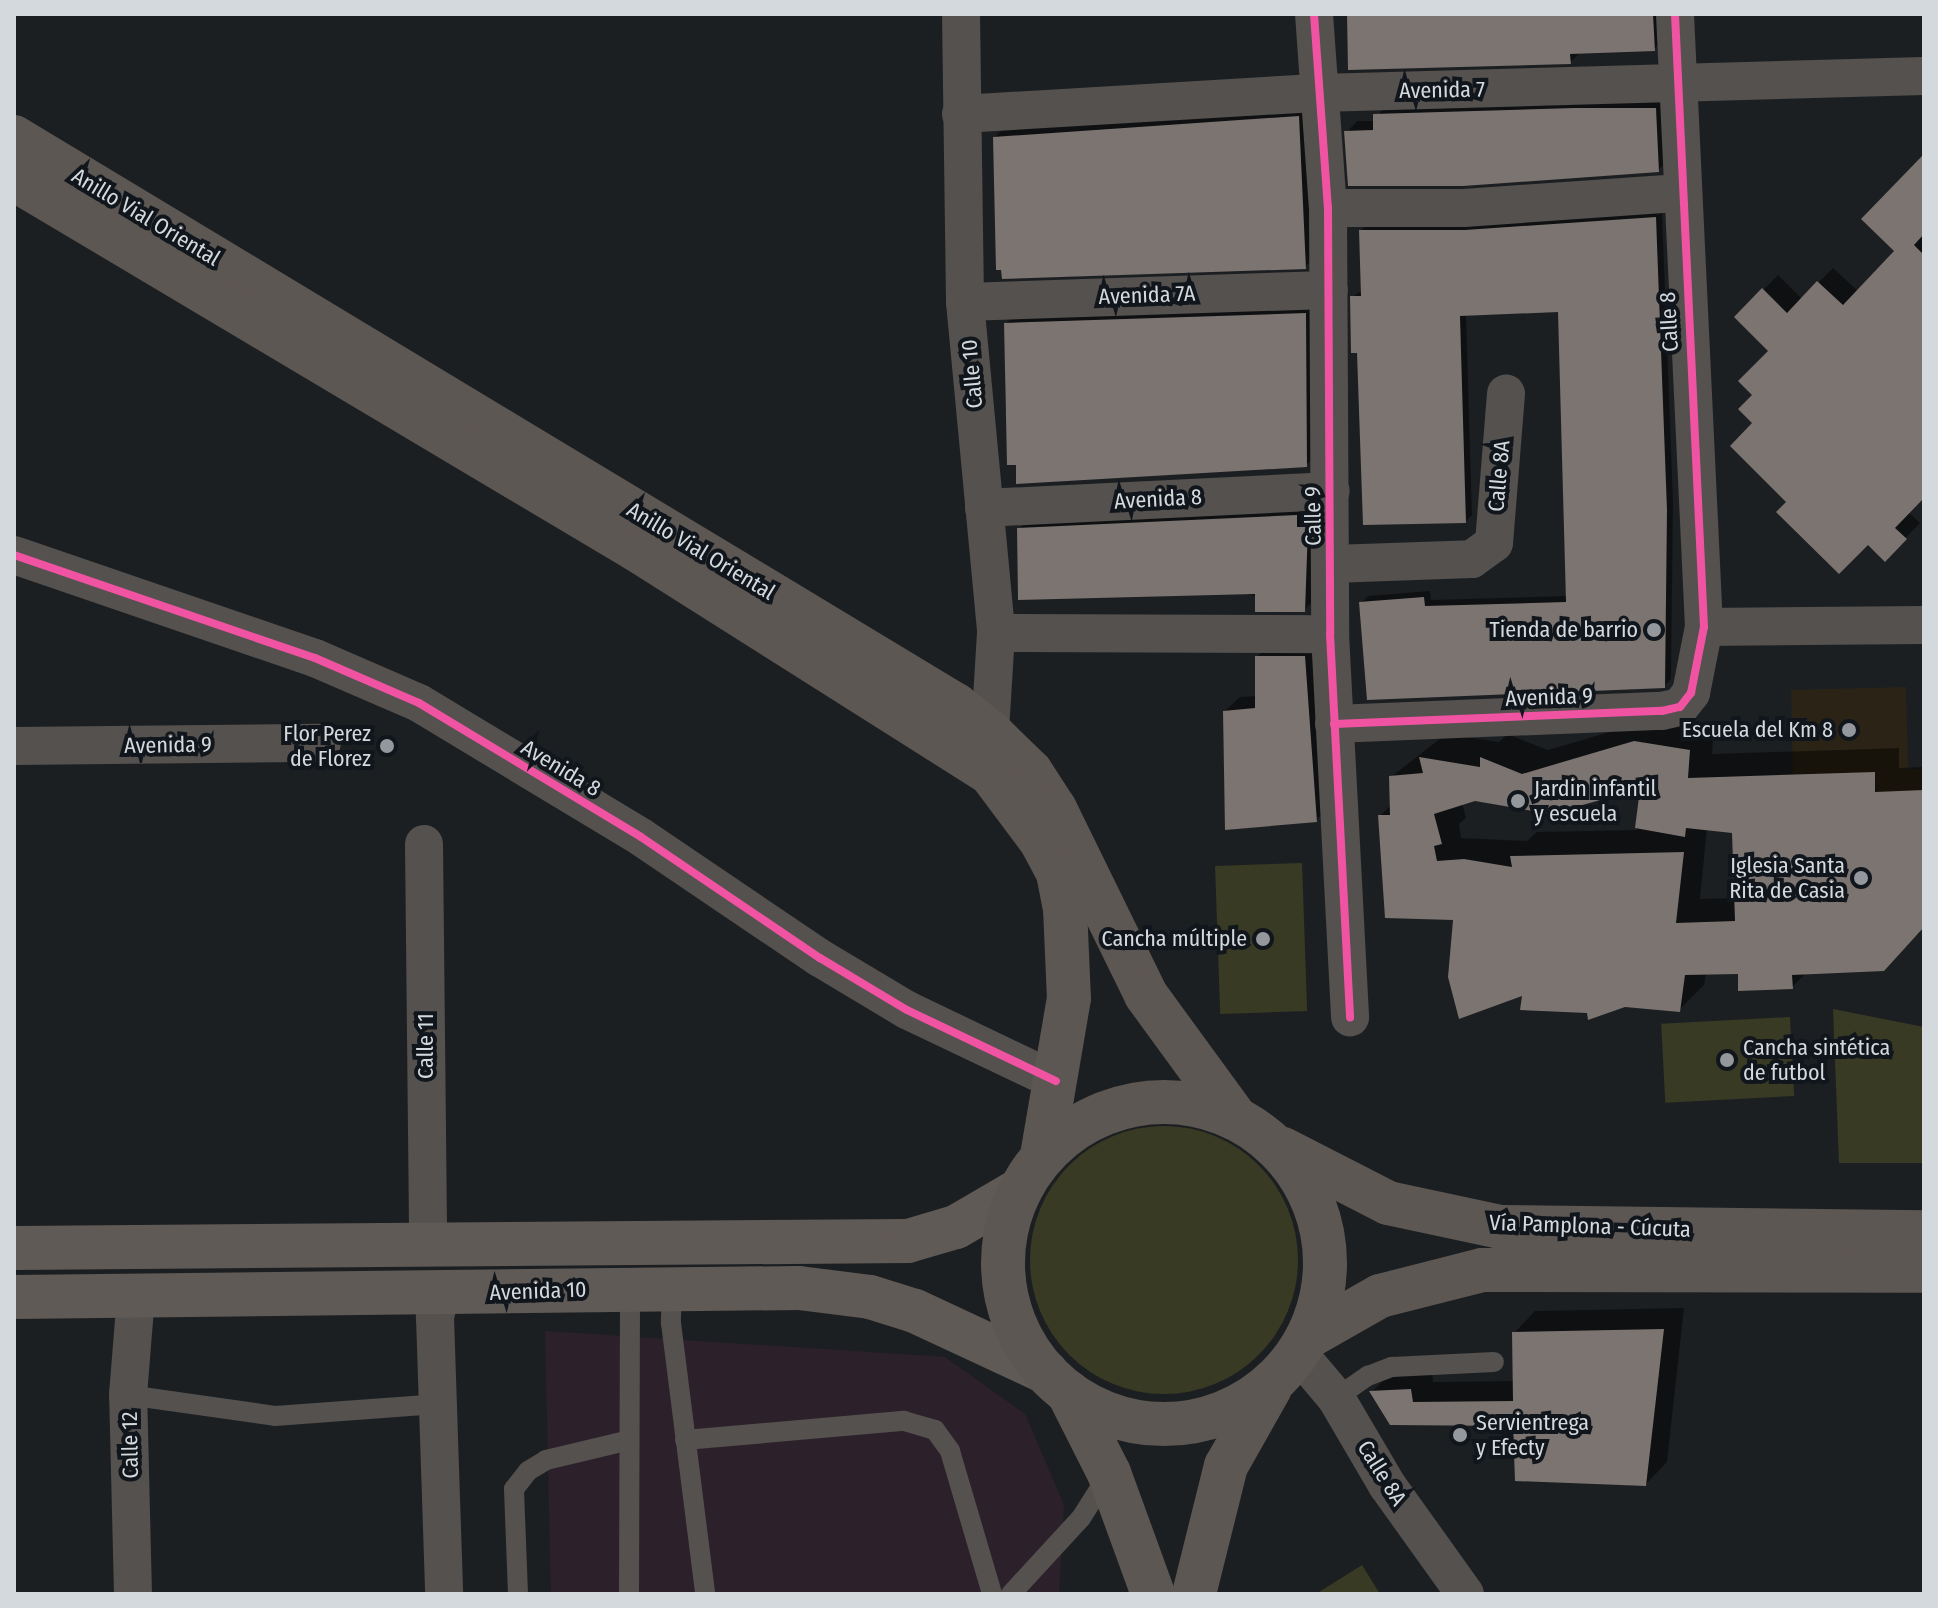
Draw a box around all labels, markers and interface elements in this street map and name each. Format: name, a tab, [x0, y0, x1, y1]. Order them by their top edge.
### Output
street label: Avenida 7	[1399, 76, 1485, 104]
street label: Anillo Vial Oriental	[67, 162, 225, 272]
street label: Avenida 7A	[1098, 280, 1196, 310]
street label: Calle 8	[1654, 291, 1684, 353]
street label: Calle 10	[956, 338, 988, 410]
street label: Calle 8A	[1483, 439, 1515, 513]
street label: Avenida 8	[1113, 484, 1203, 514]
street label: Calle 9	[1299, 486, 1327, 546]
street label: Anillo Vial Oriental	[622, 496, 780, 606]
place label: Tienda de barrio	[1489, 617, 1638, 643]
marker: Tienda de barrio	[1645, 621, 1663, 639]
street label: Avenida 9	[1505, 682, 1593, 712]
place label: Escuela del Km 8	[1682, 717, 1833, 743]
place label: Flor Perez de Florez	[283, 720, 371, 772]
marker: Escuela del Km 8	[1840, 721, 1858, 739]
street label: Avenida 9	[124, 731, 212, 759]
street label: Avenida 8	[516, 734, 606, 802]
marker: Flor Perez de Florez	[378, 737, 396, 755]
place label: Jardin infantil y escuela	[1534, 775, 1656, 826]
marker: Jardin infantil y escuela	[1509, 792, 1527, 810]
place label: Iglesia Santa Rita de Casia	[1729, 852, 1845, 904]
marker: Iglesia Santa Rita de Casia	[1852, 869, 1870, 887]
place label: Cancha múltiple	[1101, 926, 1247, 952]
marker: Cancha múltiple	[1254, 930, 1272, 948]
street label: Calle 11	[413, 1013, 439, 1079]
place label: Cancha sintética de futbol	[1743, 1034, 1890, 1086]
marker: Cancha sintética de futbol	[1718, 1051, 1736, 1069]
street label: Vía Pamplona - Cúcuta	[1489, 1209, 1691, 1243]
street label: Avenida 10	[489, 1276, 587, 1306]
place label: Servientrega y Efecty	[1476, 1409, 1589, 1460]
street label: Calle 12	[116, 1411, 144, 1479]
marker: Servientrega y Efecty	[1451, 1426, 1469, 1444]
street label: Calle 8A	[1352, 1436, 1412, 1510]

